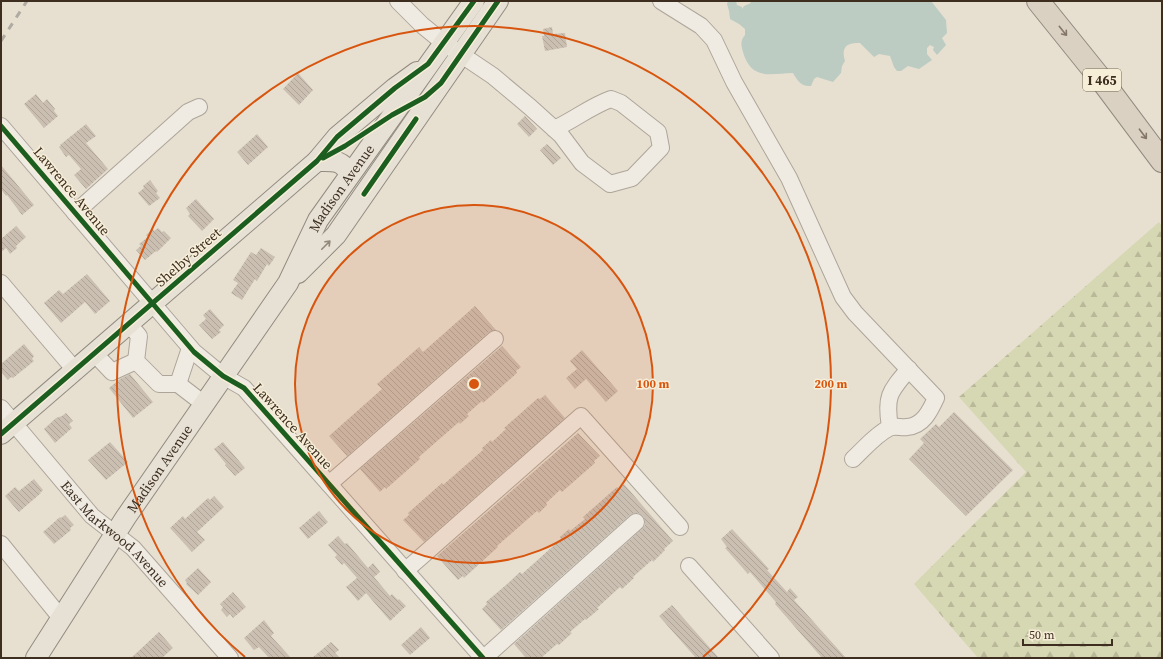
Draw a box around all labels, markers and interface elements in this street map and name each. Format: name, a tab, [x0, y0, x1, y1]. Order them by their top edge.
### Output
one-way arrow	[1059, 26, 1067, 37]
road number: I 465	[1083, 69, 1121, 91]
one-way arrow	[1138, 128, 1147, 139]
street label: Madison Avenue	[304, 140, 379, 235]
street label: Lawrence Avenue	[29, 142, 115, 240]
street label: Shelby Street	[151, 223, 226, 291]
one-way arrow	[321, 240, 331, 250]
text: 100 m	[637, 376, 670, 392]
text: 200 m	[815, 376, 848, 392]
centre of rings	[467, 377, 481, 391]
street label: Lawrence Avenue	[249, 378, 337, 474]
street label: Madison Avenue	[122, 421, 197, 517]
street label: East Markwood Avenue	[56, 476, 173, 592]
scale bar	[1023, 621, 1112, 647]
text: 50 m	[1029, 627, 1055, 643]

